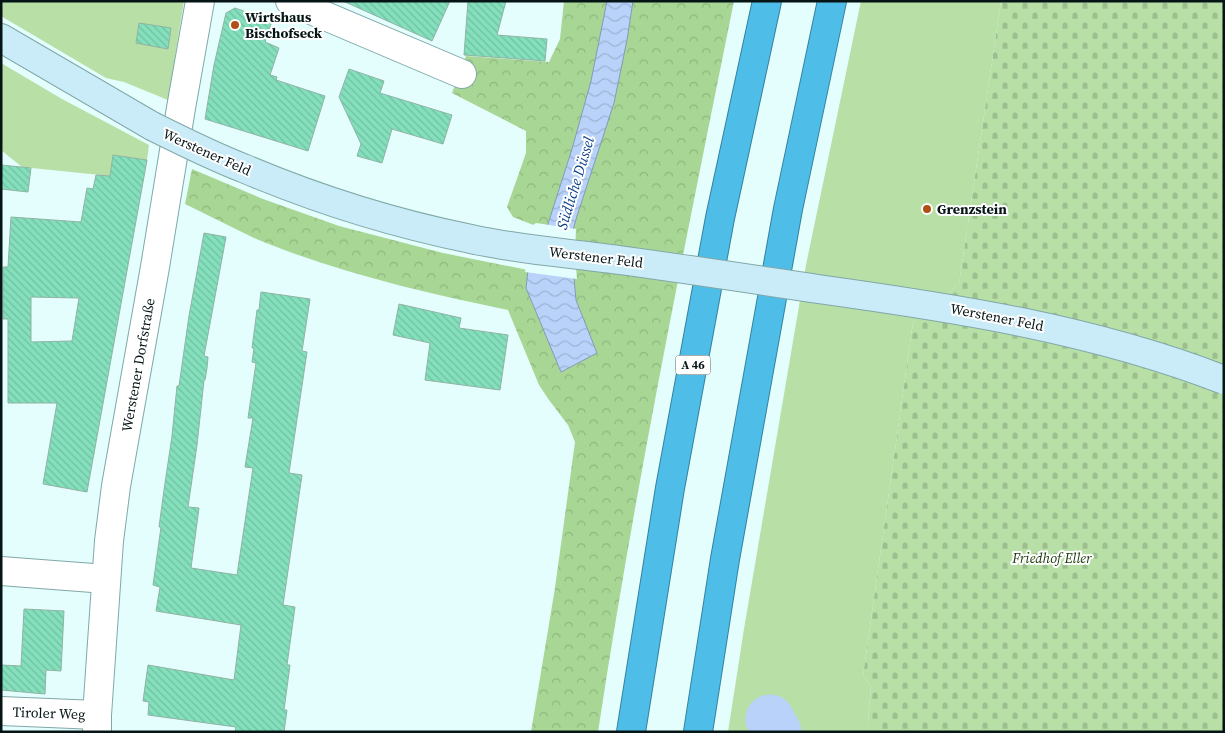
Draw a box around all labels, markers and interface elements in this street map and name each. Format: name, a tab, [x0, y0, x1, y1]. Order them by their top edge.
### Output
place label: Wirtshaus Bischofseck	[245, 7, 323, 43]
marker: Wirtshaus Bischofseck	[229, 19, 241, 31]
street label: Werstener Feld	[160, 124, 254, 180]
water label: Südliche Düssel	[551, 133, 599, 232]
place label: Grenzstein	[937, 199, 1007, 219]
marker: Grenzstein	[921, 203, 933, 215]
street label: Werstener Feld	[548, 241, 644, 273]
street label: Werstener Dorfstraße	[116, 297, 160, 433]
street label: Werstener Feld	[949, 298, 1045, 336]
road number: A 46	[676, 356, 710, 374]
park label: Friedhof Eller	[1011, 548, 1092, 568]
street label: Tiroler Weg	[12, 702, 86, 724]

